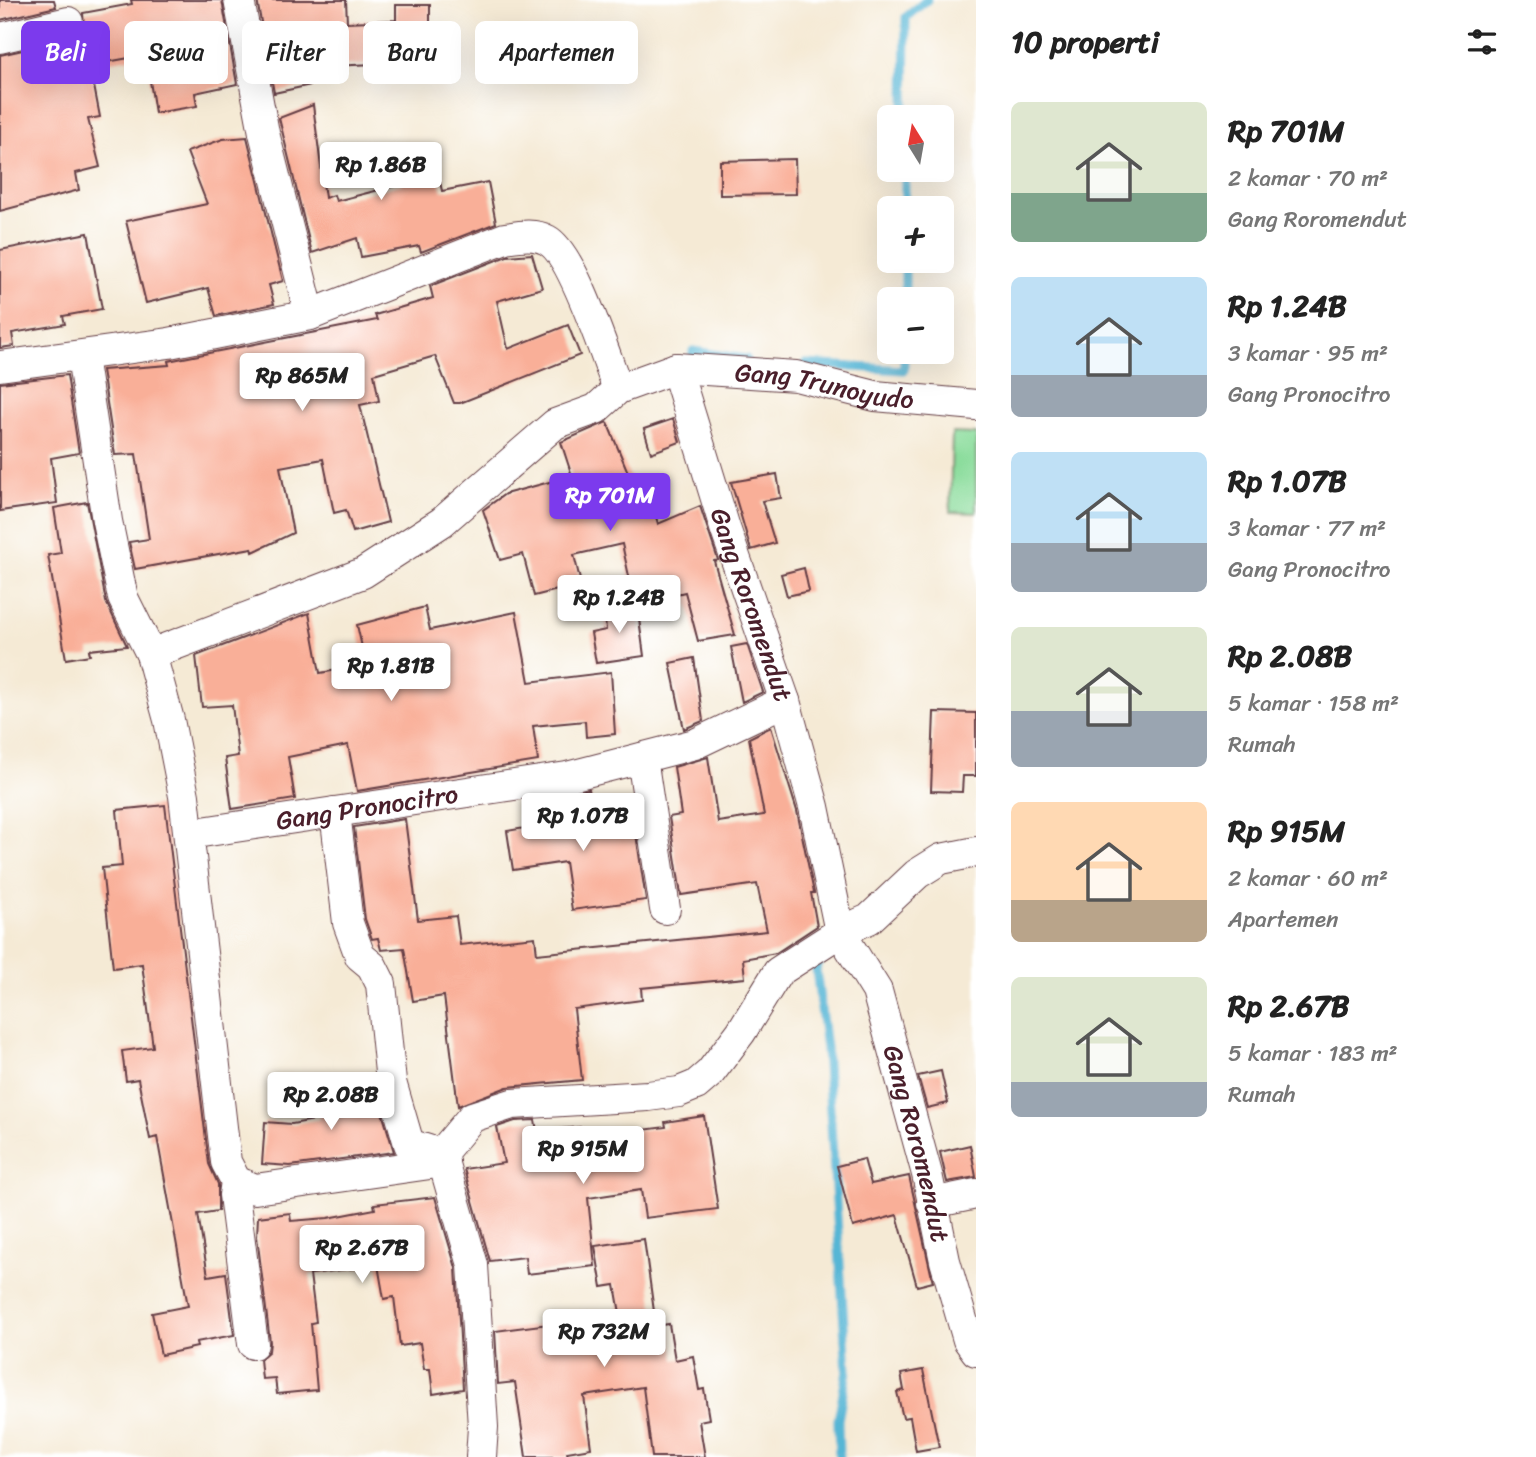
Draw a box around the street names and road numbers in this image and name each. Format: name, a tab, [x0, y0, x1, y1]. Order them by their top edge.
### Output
street label: Gang Trunoyudo	[734, 349, 916, 422]
street label: Gang Roromendut	[697, 502, 806, 708]
street label: Gang Pronocitro	[273, 771, 461, 844]
street label: Gang Roromendut	[870, 1040, 964, 1246]

